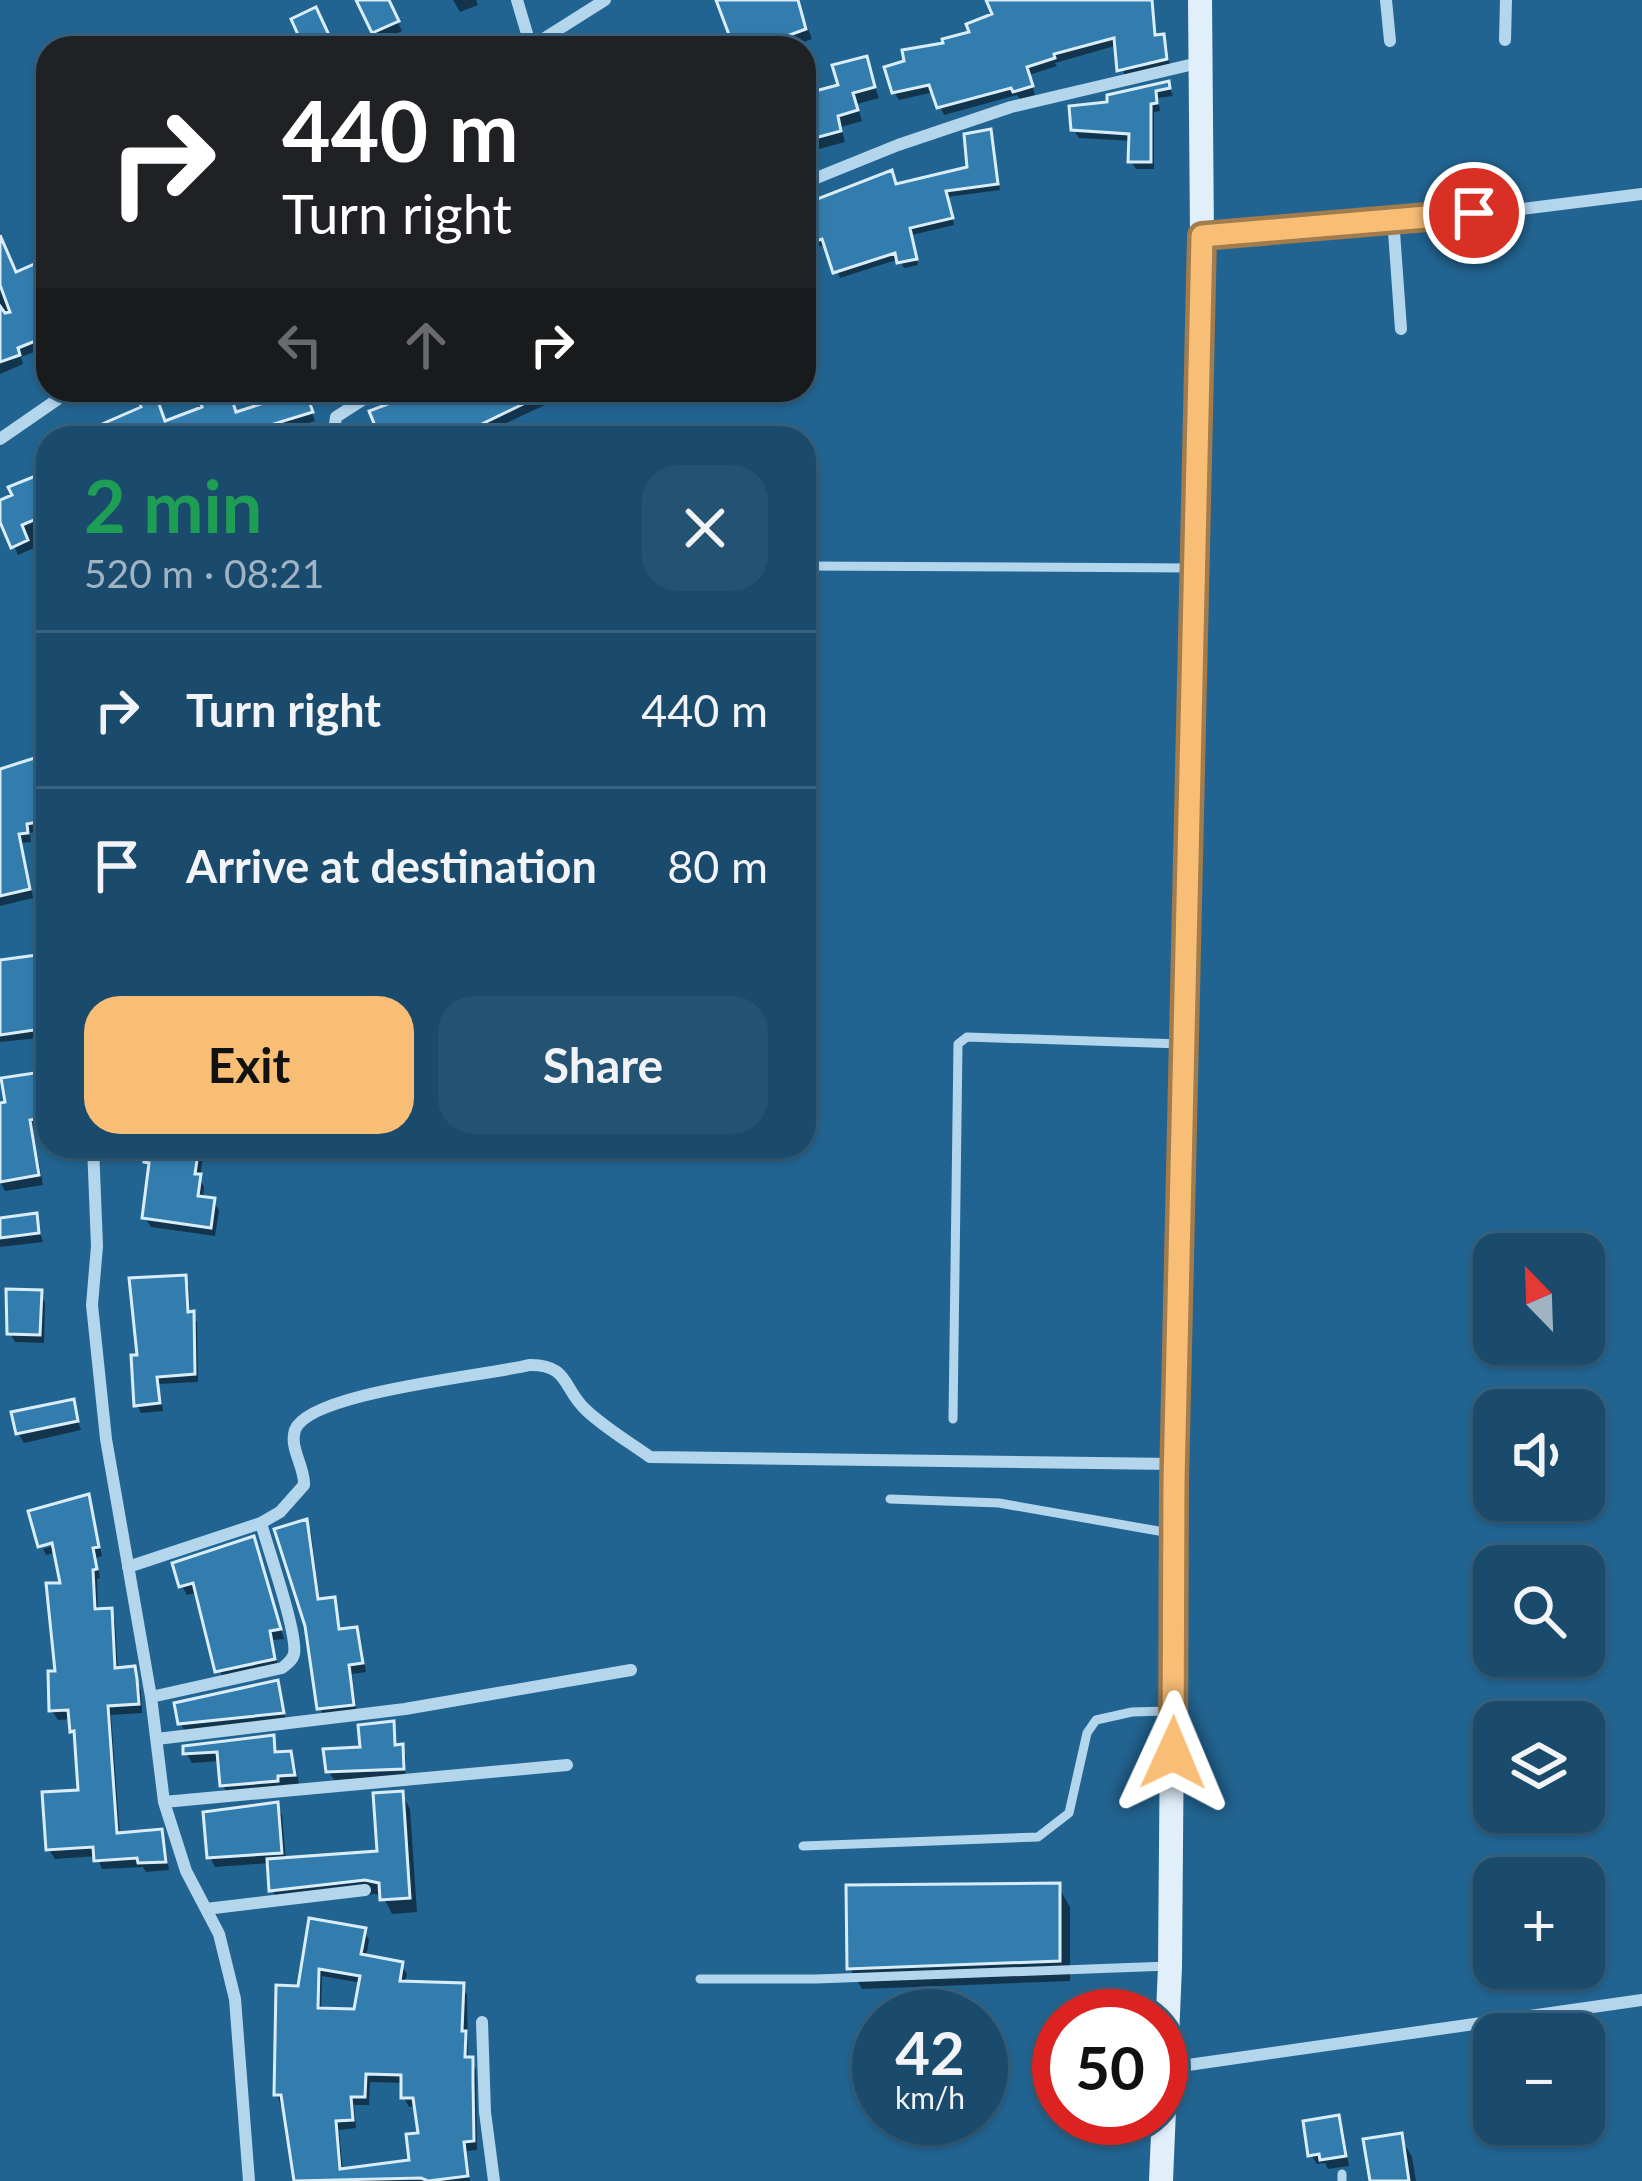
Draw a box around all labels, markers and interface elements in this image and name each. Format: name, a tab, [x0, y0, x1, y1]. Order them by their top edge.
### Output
text: 440 m	[282, 79, 519, 180]
icon: right	[84, 84, 240, 240]
pin	[1423, 162, 1525, 264]
icon: arrive	[1441, 180, 1507, 246]
text: Turn right	[282, 181, 512, 246]
icon: left	[267, 312, 333, 378]
icon: ahead	[393, 312, 459, 378]
icon: right	[519, 312, 585, 378]
text: 2 min	[84, 462, 262, 548]
button: close	[642, 465, 768, 591]
text: 520 m · 08:21	[84, 550, 324, 596]
icon: right	[84, 677, 150, 743]
text: Turn right	[186, 683, 381, 737]
text: 440 m	[641, 683, 768, 737]
icon: arrive	[84, 833, 150, 899]
text: Arrive at destination	[186, 839, 597, 893]
text: 80 m	[667, 839, 768, 893]
button: Exit	[84, 996, 414, 1134]
button: Share	[438, 996, 768, 1134]
north arrow	[1473, 1233, 1605, 1365]
map controls	[1473, 1233, 1605, 2145]
button: sound	[1473, 1389, 1605, 1521]
button: search	[1473, 1545, 1605, 1677]
position arrow	[1110, 1690, 1236, 1816]
button: layers	[1473, 1701, 1605, 1833]
button: +	[1473, 1857, 1605, 1989]
speed limit sign: 50	[1032, 1989, 1188, 2145]
button: −	[1473, 2013, 1605, 2145]
text: 42	[895, 2016, 965, 2088]
text: km/h	[895, 2079, 965, 2115]

